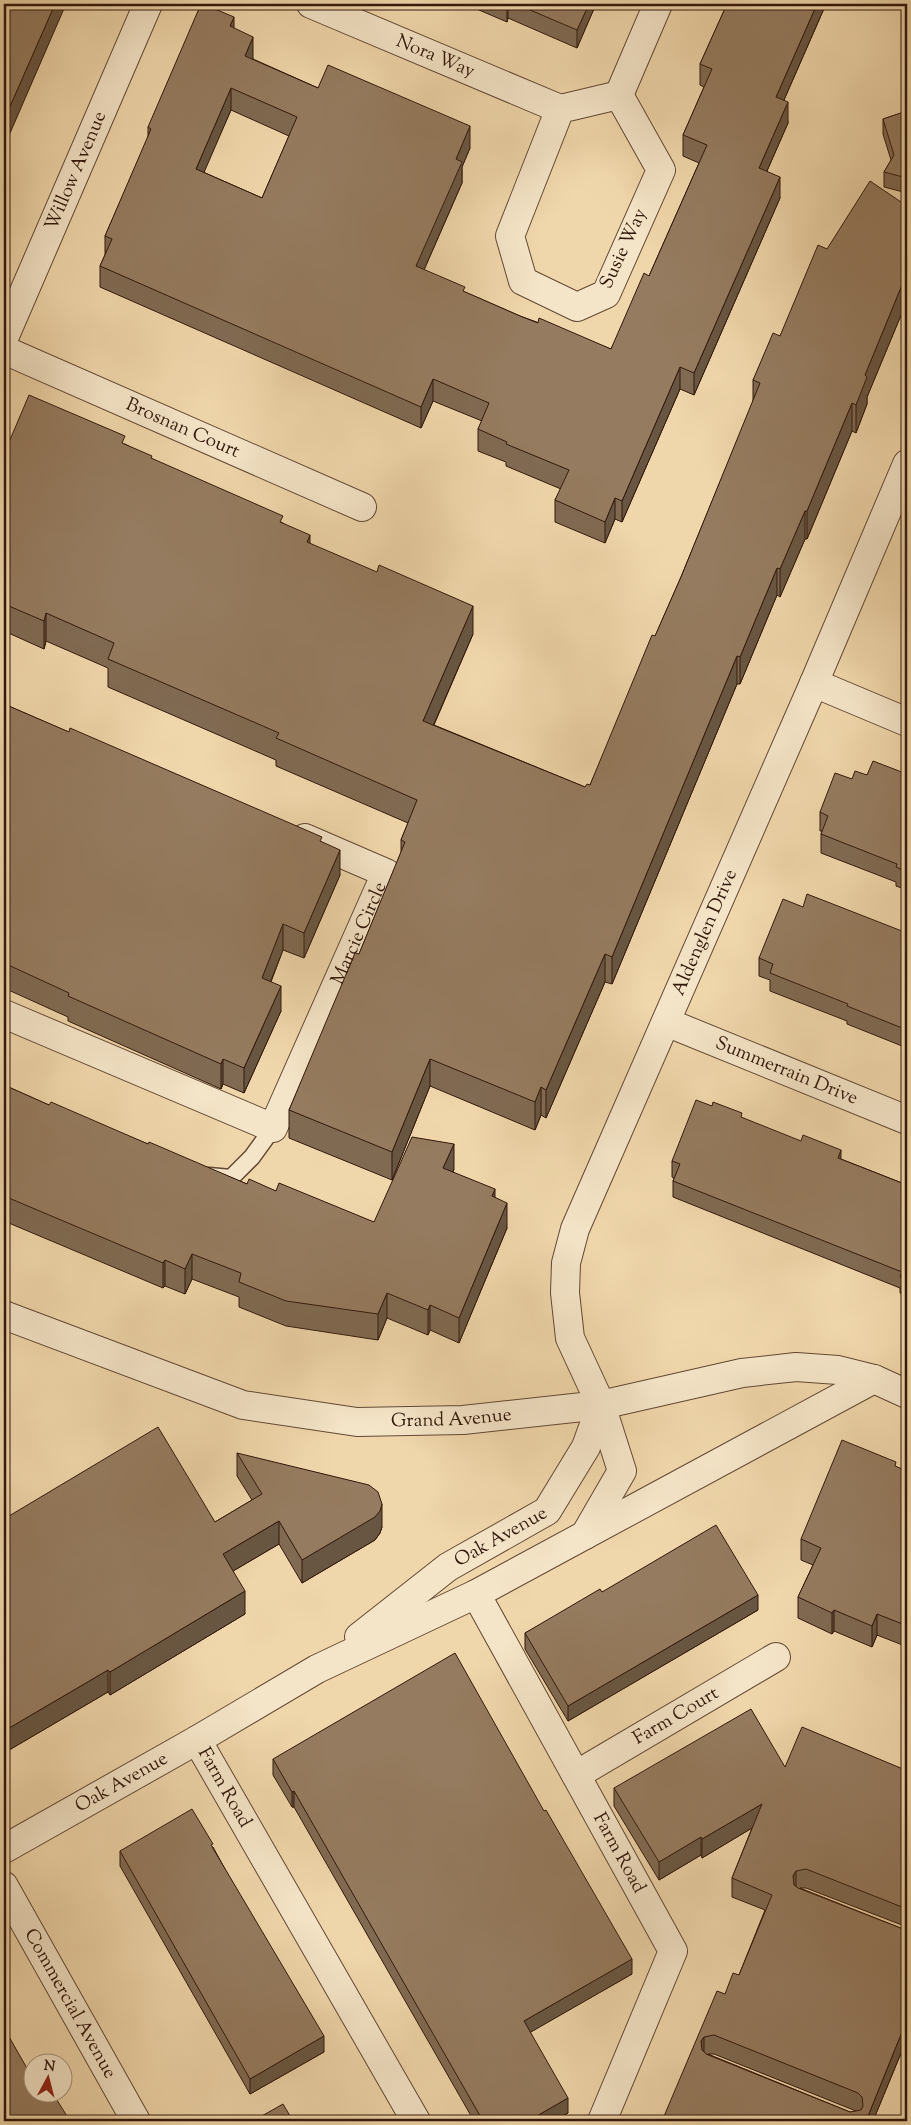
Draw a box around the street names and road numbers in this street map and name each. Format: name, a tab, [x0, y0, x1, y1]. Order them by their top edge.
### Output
street label: Nora Way	[392, 28, 479, 85]
street label: Willow Avenue	[38, 107, 114, 235]
street label: Susie Way	[594, 204, 655, 294]
street label: Brosnan Court	[121, 391, 244, 465]
street label: Aldenglen Drive	[665, 865, 744, 1000]
street label: Marcie Circle	[325, 878, 394, 989]
street label: Summerrain Drive	[711, 1030, 862, 1112]
street label: Grand Avenue	[391, 1401, 513, 1435]
street label: Oak Avenue	[449, 1500, 552, 1574]
street label: Farm Court	[628, 1680, 724, 1752]
street label: Farm Road	[191, 1743, 258, 1833]
street label: Oak Avenue	[70, 1745, 173, 1820]
street label: Farm Road	[586, 1808, 652, 1899]
street label: Commercial Avenue	[17, 1924, 123, 2084]

